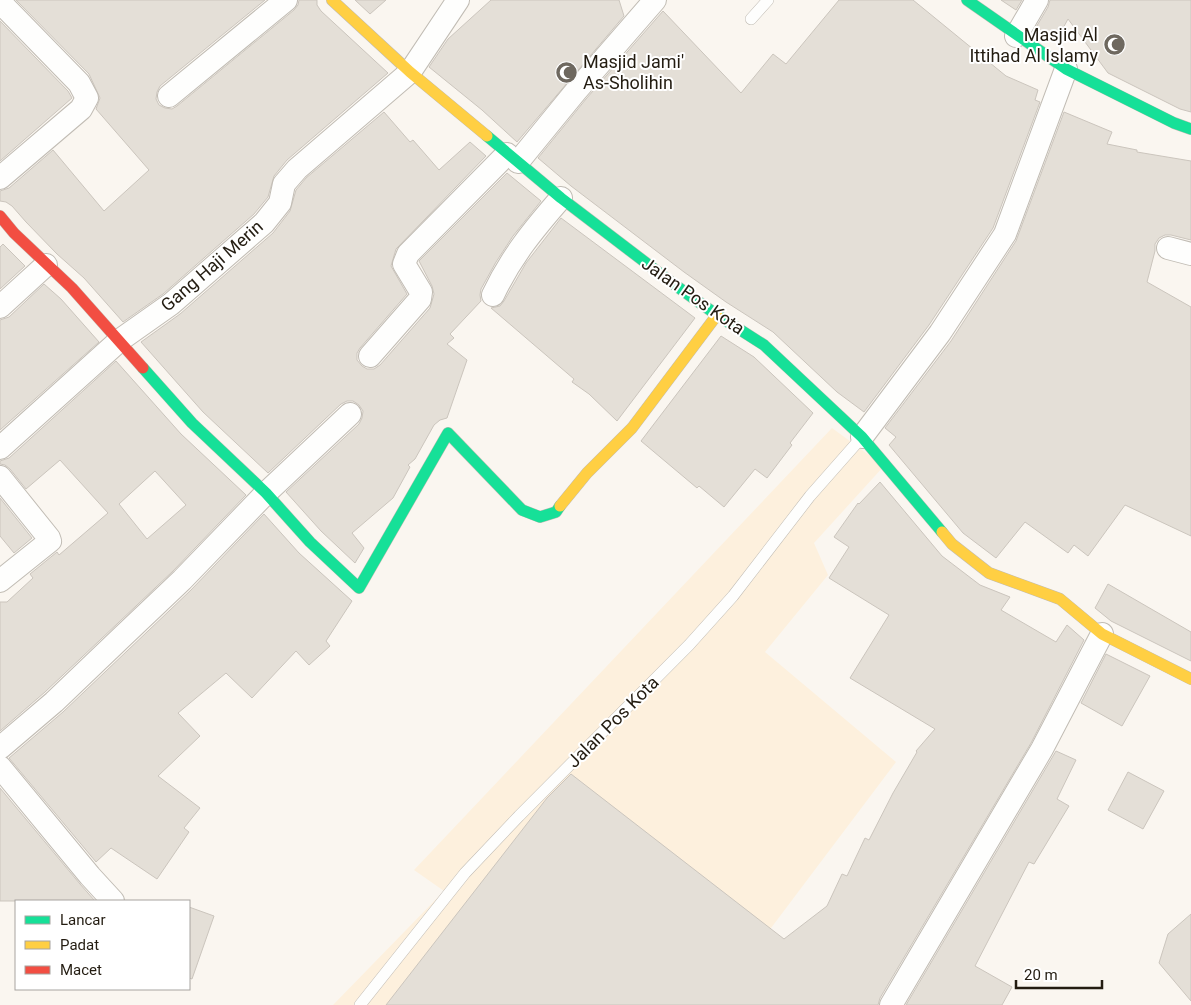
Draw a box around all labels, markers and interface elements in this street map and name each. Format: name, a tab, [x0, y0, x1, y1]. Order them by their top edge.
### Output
place label: Masjid Al Ittihad Al Islamy	[969, 24, 1098, 66]
mosque icon: Masjid Al Ittihad Al Islamy	[1102, 33, 1126, 57]
place label: Masjid Jami' As-Sholihin	[583, 51, 684, 93]
mosque icon: Masjid Jami' As-Sholihin	[555, 60, 579, 84]
street label: Gang Haji Merin	[156, 216, 267, 316]
street label: Jalan Pos Kota	[638, 252, 749, 339]
street label: Jalan Pos Kota	[563, 672, 663, 772]
legend	[15, 900, 190, 990]
text: Lancar	[60, 911, 106, 929]
text: Padat	[60, 936, 99, 954]
scale bar	[1016, 958, 1102, 990]
text: Macet	[60, 961, 102, 979]
text: 20 m	[1024, 966, 1058, 984]

